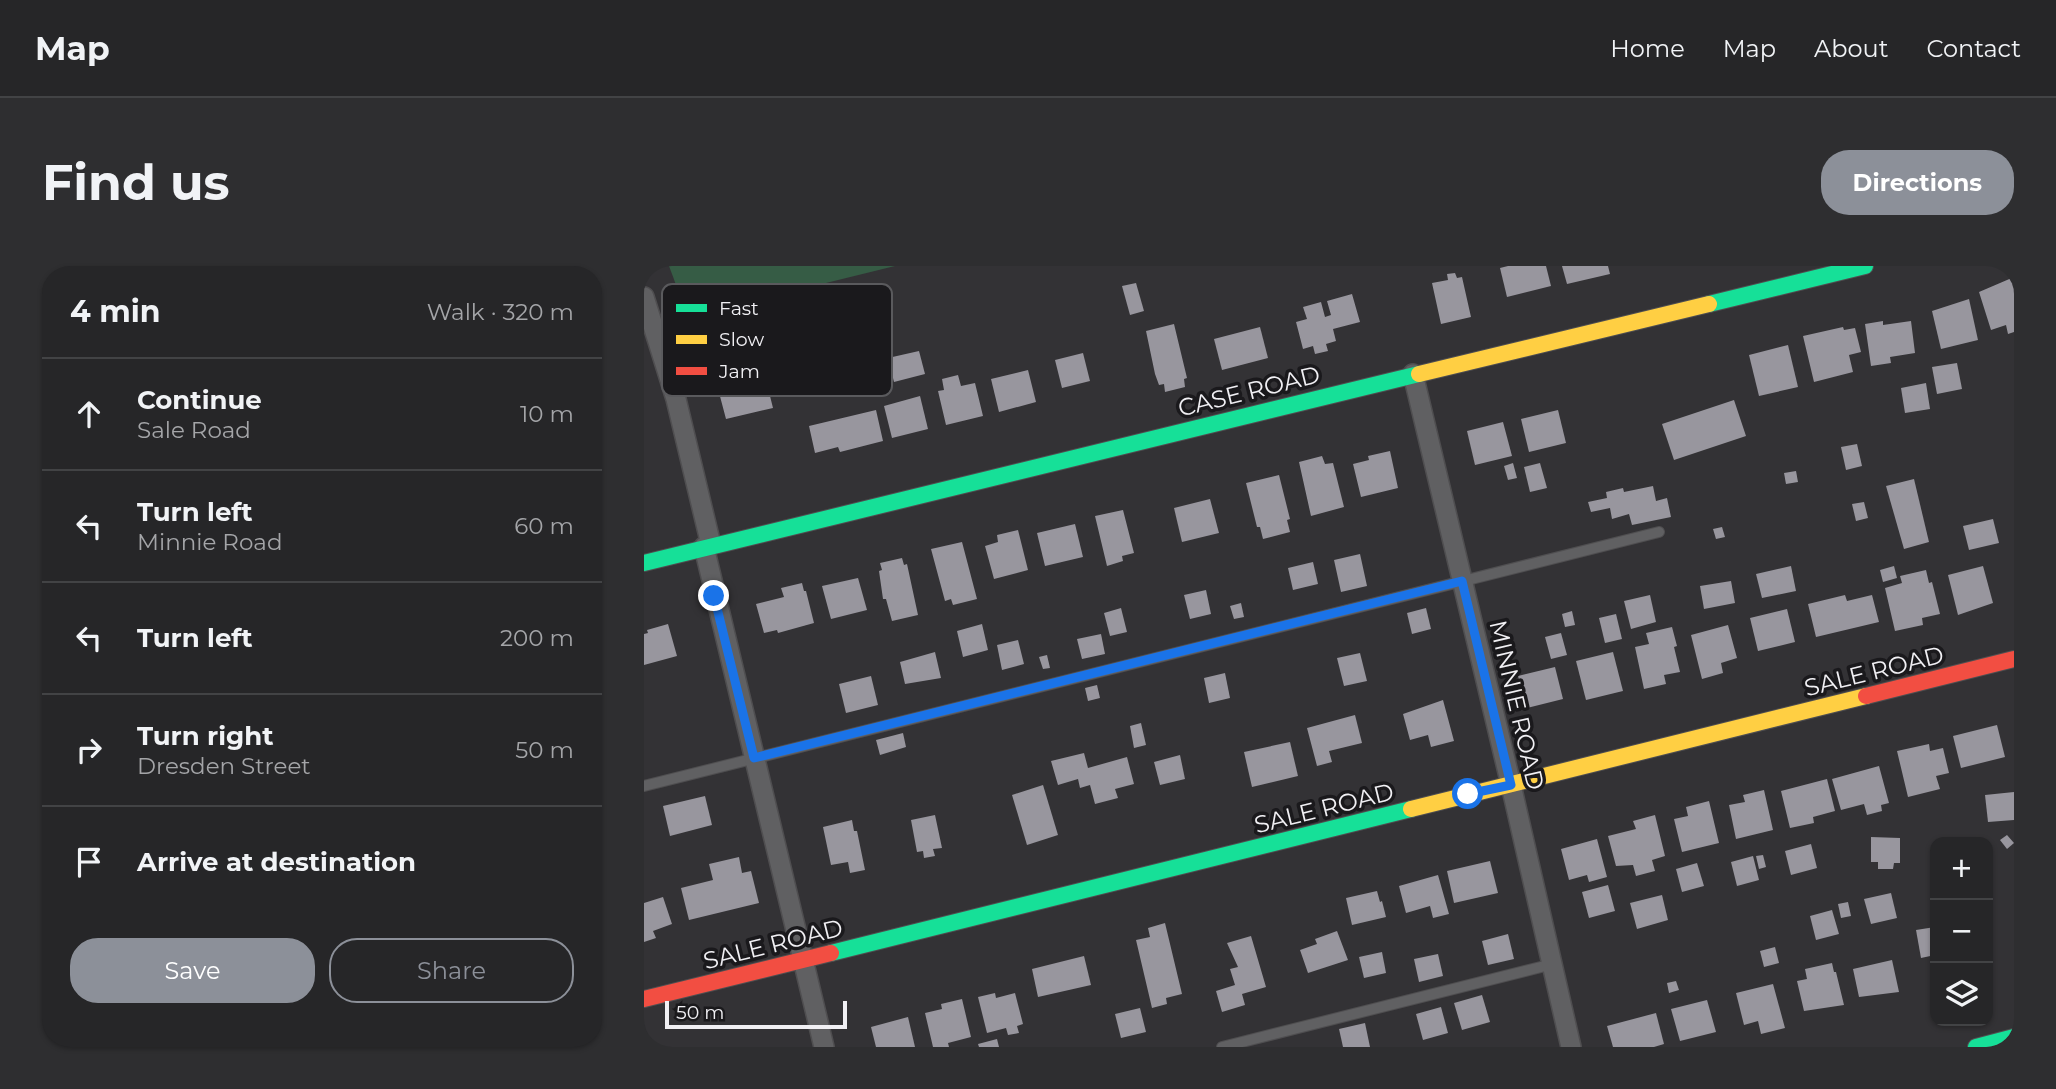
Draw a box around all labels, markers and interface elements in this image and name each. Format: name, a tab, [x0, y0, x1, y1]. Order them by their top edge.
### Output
text: Map	[35, 28, 110, 68]
text: Home	[1610, 34, 1685, 63]
text: Map	[1723, 34, 1776, 63]
text: About	[1814, 34, 1888, 63]
text: Contact	[1926, 34, 2021, 63]
button: Directions	[1821, 150, 2014, 215]
text: Find us	[42, 153, 230, 212]
legend	[662, 284, 892, 396]
text: 4 min	[70, 293, 160, 330]
text: Fast	[719, 297, 759, 320]
text: Walk · 320 m	[427, 298, 574, 326]
text: Slow	[719, 328, 764, 351]
street label: CASE ROAD	[1175, 359, 1323, 423]
text: Jam	[718, 360, 760, 383]
text: Continue	[137, 384, 262, 416]
icon: ahead	[70, 395, 108, 433]
text: 10 m	[520, 400, 574, 428]
text: Sale Road	[137, 416, 251, 444]
text: Turn left	[137, 496, 253, 528]
icon: left	[70, 507, 108, 545]
text: 60 m	[514, 512, 574, 540]
text: Minnie Road	[137, 528, 283, 556]
route end	[698, 580, 729, 611]
street label: MINNIE ROAD	[1483, 617, 1551, 793]
icon: left	[70, 619, 108, 657]
text: Turn left	[137, 622, 253, 654]
text: 200 m	[500, 624, 574, 652]
street label: SALE ROAD	[1801, 640, 1947, 702]
text: Turn right	[137, 720, 273, 752]
icon: right	[70, 731, 108, 769]
text: 50 m	[515, 736, 574, 764]
text: Dresden Street	[137, 752, 311, 780]
street label: SALE ROAD	[1251, 777, 1397, 839]
route start	[1452, 778, 1483, 809]
map controls	[1930, 837, 1993, 1026]
button: +	[1930, 837, 1993, 900]
icon: arrive	[70, 843, 108, 881]
text: Arrive at destination	[137, 846, 416, 878]
button: −	[1930, 900, 1993, 963]
street label: SALE ROAD	[700, 913, 846, 975]
button: Save	[70, 938, 315, 1003]
button: Share	[329, 938, 574, 1003]
button: layers	[1930, 963, 1993, 1026]
scale bar	[665, 998, 847, 1030]
text: 50 m	[676, 1001, 724, 1024]

